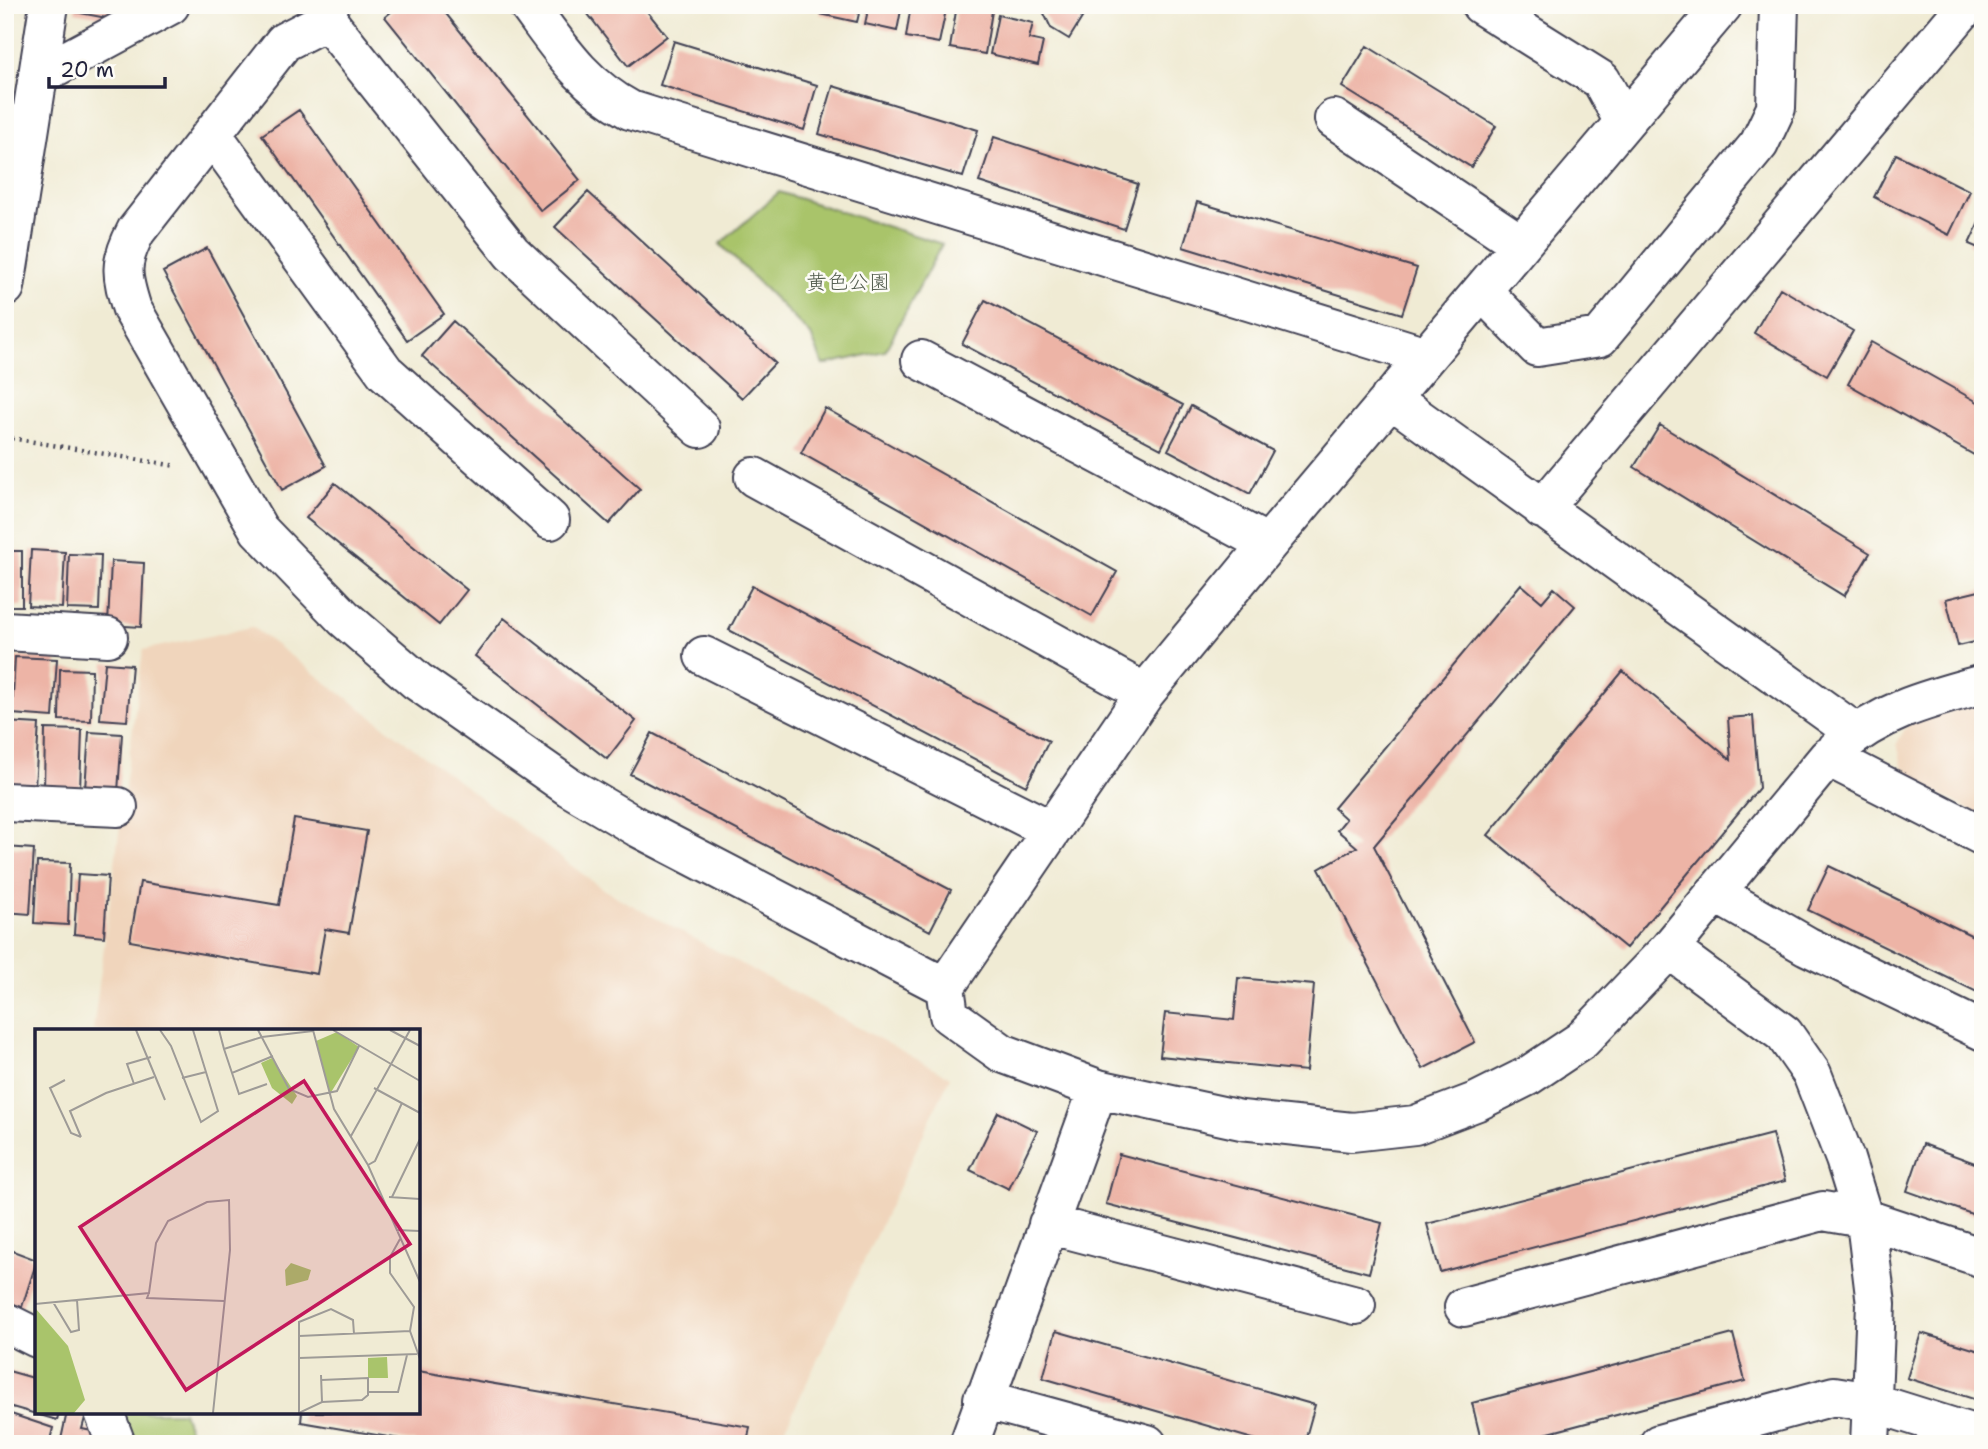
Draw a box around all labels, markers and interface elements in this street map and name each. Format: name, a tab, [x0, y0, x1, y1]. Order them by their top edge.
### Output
scale bar	[49, 46, 164, 90]
text: 20 m	[60, 56, 114, 84]
park label: 黄色公園	[806, 268, 890, 296]
inset map	[35, 1029, 420, 1414]

